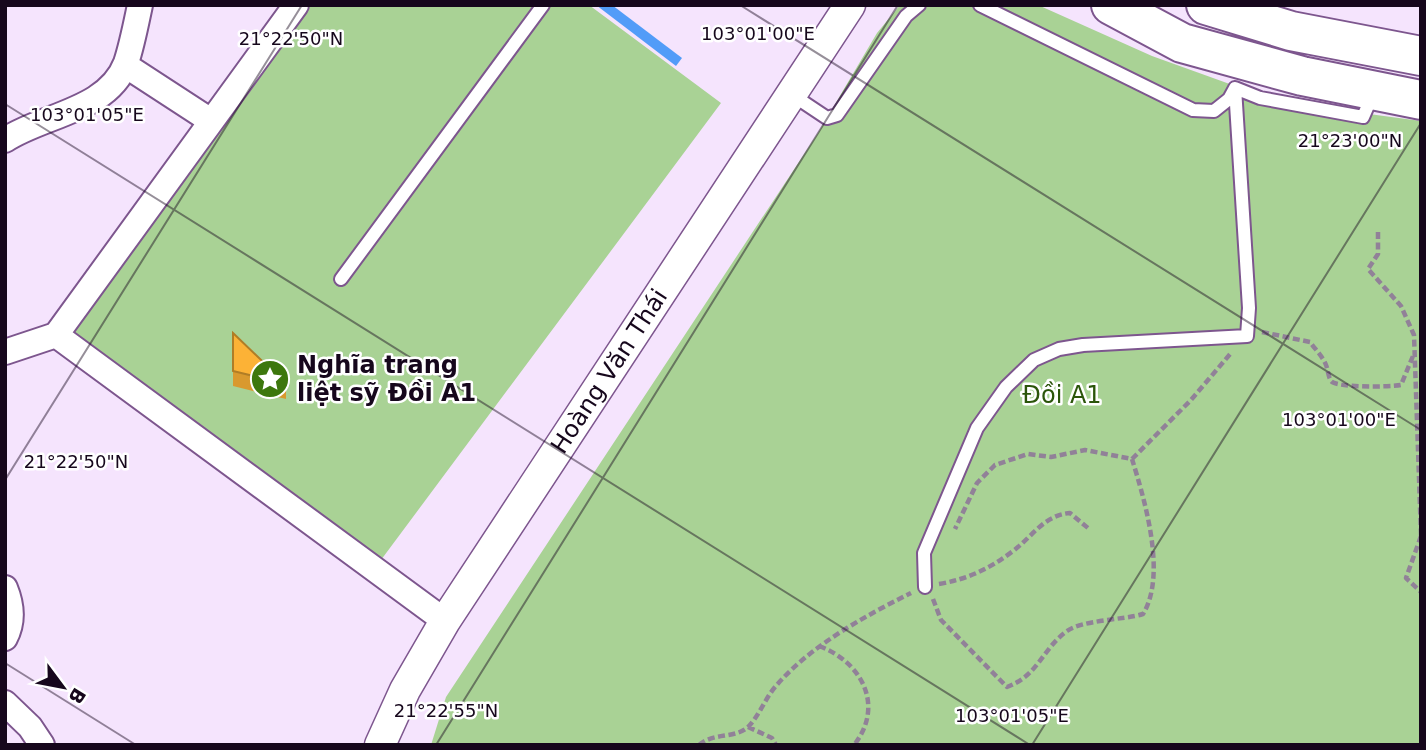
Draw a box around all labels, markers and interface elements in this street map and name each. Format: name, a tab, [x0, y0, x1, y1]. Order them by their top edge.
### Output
text: 103°01'00"E	[701, 23, 815, 44]
text: 21°22'50"N	[239, 28, 343, 49]
text: 103°01'05"E	[30, 104, 144, 125]
text: 21°23'00"N	[1298, 130, 1402, 151]
street label: Hoàng Văn Thái	[545, 284, 673, 459]
place label: Nghĩa trang liệt sỹ Đồi A1	[297, 351, 476, 407]
place icon: Nghĩa trang liệt sỹ Đồi A1	[249, 358, 291, 400]
park label: Đồi A1	[1022, 381, 1102, 409]
text: 103°01'00"E	[1282, 409, 1396, 430]
text: 21°22'50"N	[24, 451, 128, 472]
north arrow	[28, 652, 98, 722]
text: B	[64, 684, 91, 708]
text: 21°22'55"N	[394, 700, 498, 721]
text: 103°01'05"E	[955, 705, 1069, 726]

